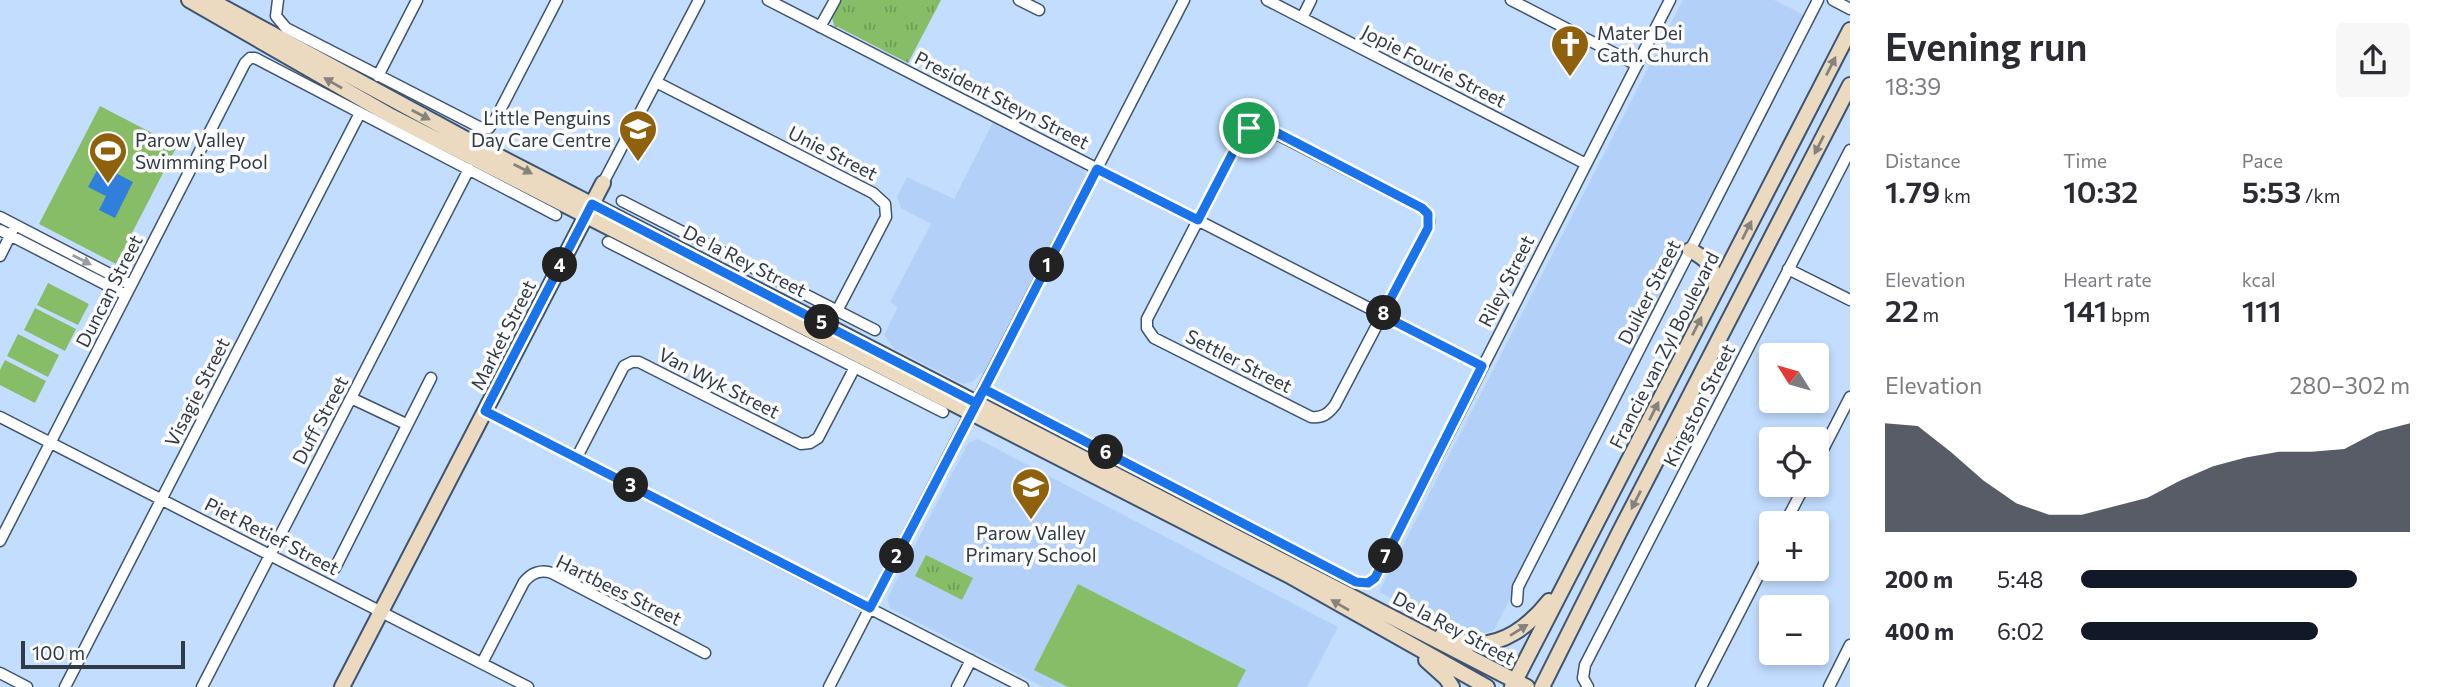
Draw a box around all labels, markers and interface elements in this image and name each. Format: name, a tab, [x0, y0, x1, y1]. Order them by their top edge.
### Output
street label: Jopie Fourie Street	[1358, 19, 1510, 112]
place label: Mater Dei Cath. Church	[1597, 21, 1709, 66]
text: Evening run	[1885, 22, 2088, 69]
church icon: Mater Dei Cath. Church	[1549, 23, 1591, 78]
button: share	[2336, 23, 2410, 97]
street label: President Steyn Street	[911, 46, 1093, 154]
one-way arrow	[1826, 56, 1837, 76]
text: 18:39	[1885, 72, 1941, 100]
one-way arrow	[323, 77, 343, 89]
pin	[1219, 98, 1279, 158]
place label: Little Penguins Day Care Centre	[471, 106, 611, 151]
school or university icon: Little Penguins Day Care Centre	[617, 108, 659, 163]
one-way arrow	[411, 109, 431, 121]
icon: arrive	[1230, 109, 1268, 147]
street label: Unie Street	[785, 120, 882, 185]
place label: Parow Valley Swimming Pool	[135, 128, 268, 173]
sports icon: Parow Valley Swimming Pool	[87, 130, 129, 185]
one-way arrow	[1813, 136, 1825, 156]
text: Distance	[1885, 149, 1961, 172]
text: Time	[2063, 149, 2107, 172]
text: Pace	[2242, 149, 2283, 172]
one-way arrow	[513, 163, 533, 174]
text: 1.79	[1885, 172, 1940, 209]
text: 10:32	[2063, 172, 2138, 209]
text: 5:53	[2242, 172, 2301, 209]
text: km	[1940, 184, 1971, 207]
text: /km	[2301, 184, 2340, 207]
one-way arrow	[1741, 219, 1753, 239]
street label: De la Rey Street	[680, 220, 811, 302]
street label: Duncan Street	[70, 231, 147, 351]
street label: Riley Street	[1473, 231, 1538, 330]
street label: Duiker Street	[1612, 235, 1685, 348]
pin: 4	[542, 247, 578, 282]
pin: 1	[1030, 247, 1064, 282]
street label: Francie van Zyl Boulevard	[1604, 248, 1723, 452]
text: 4	[554, 253, 565, 276]
text: 1	[1042, 253, 1051, 276]
one-way arrow	[73, 254, 92, 266]
text: Elevation	[1885, 268, 1965, 291]
text: Heart rate	[2063, 268, 2152, 291]
text: kcal	[2242, 268, 2276, 291]
street label: Market Street	[465, 276, 540, 394]
text: 22	[1885, 291, 1919, 328]
text: 141	[2063, 291, 2107, 328]
text: 111	[2242, 291, 2282, 328]
pin: 8	[1366, 296, 1402, 330]
text: 8	[1378, 301, 1389, 324]
text: m	[1919, 303, 1939, 326]
text: bpm	[2107, 303, 2150, 326]
pin: 5	[804, 304, 840, 340]
text: 5	[816, 310, 827, 333]
one-way arrow	[1691, 316, 1703, 336]
street label: Settler Street	[1182, 324, 1296, 397]
street label: Visagie Street	[159, 333, 234, 450]
street label: Kingston Street	[1658, 339, 1739, 470]
street label: Van Wyk Street	[655, 342, 784, 423]
north arrow	[1759, 343, 1829, 413]
map controls	[1759, 343, 1829, 665]
text: Elevation	[1885, 371, 1982, 399]
text: 280–302 m	[2290, 371, 2410, 399]
street label: Duff Street	[287, 372, 352, 468]
one-way arrow	[1647, 400, 1659, 420]
button: locate	[1759, 427, 1829, 497]
pin: 6	[1088, 434, 1124, 470]
text: 6	[1100, 440, 1111, 463]
school or university icon: Parow Valley Primary School	[1010, 466, 1052, 521]
pin: 3	[614, 468, 648, 503]
text: 3	[625, 473, 636, 496]
one-way arrow	[1630, 490, 1641, 510]
street label: Piet Retief Street	[201, 492, 343, 579]
button: +	[1759, 511, 1829, 581]
place label: Parow Valley Primary School	[966, 521, 1096, 566]
pin: 2	[880, 538, 914, 574]
pin: 7	[1368, 538, 1404, 574]
text: 2	[891, 544, 902, 567]
text: 7	[1380, 544, 1391, 567]
street label: Hartbees Street	[553, 549, 686, 630]
text: 200 m	[1885, 565, 1953, 593]
text: 5:48	[1997, 565, 2043, 593]
street label: De la Rey Street	[1389, 586, 1519, 670]
button: −	[1759, 595, 1829, 665]
one-way arrow	[1331, 599, 1350, 611]
text: 400 m	[1885, 617, 1954, 645]
text: 6:02	[1997, 617, 2044, 645]
one-way arrow	[1509, 623, 1528, 636]
scale bar	[21, 638, 186, 670]
text: 100 m	[32, 641, 85, 664]

